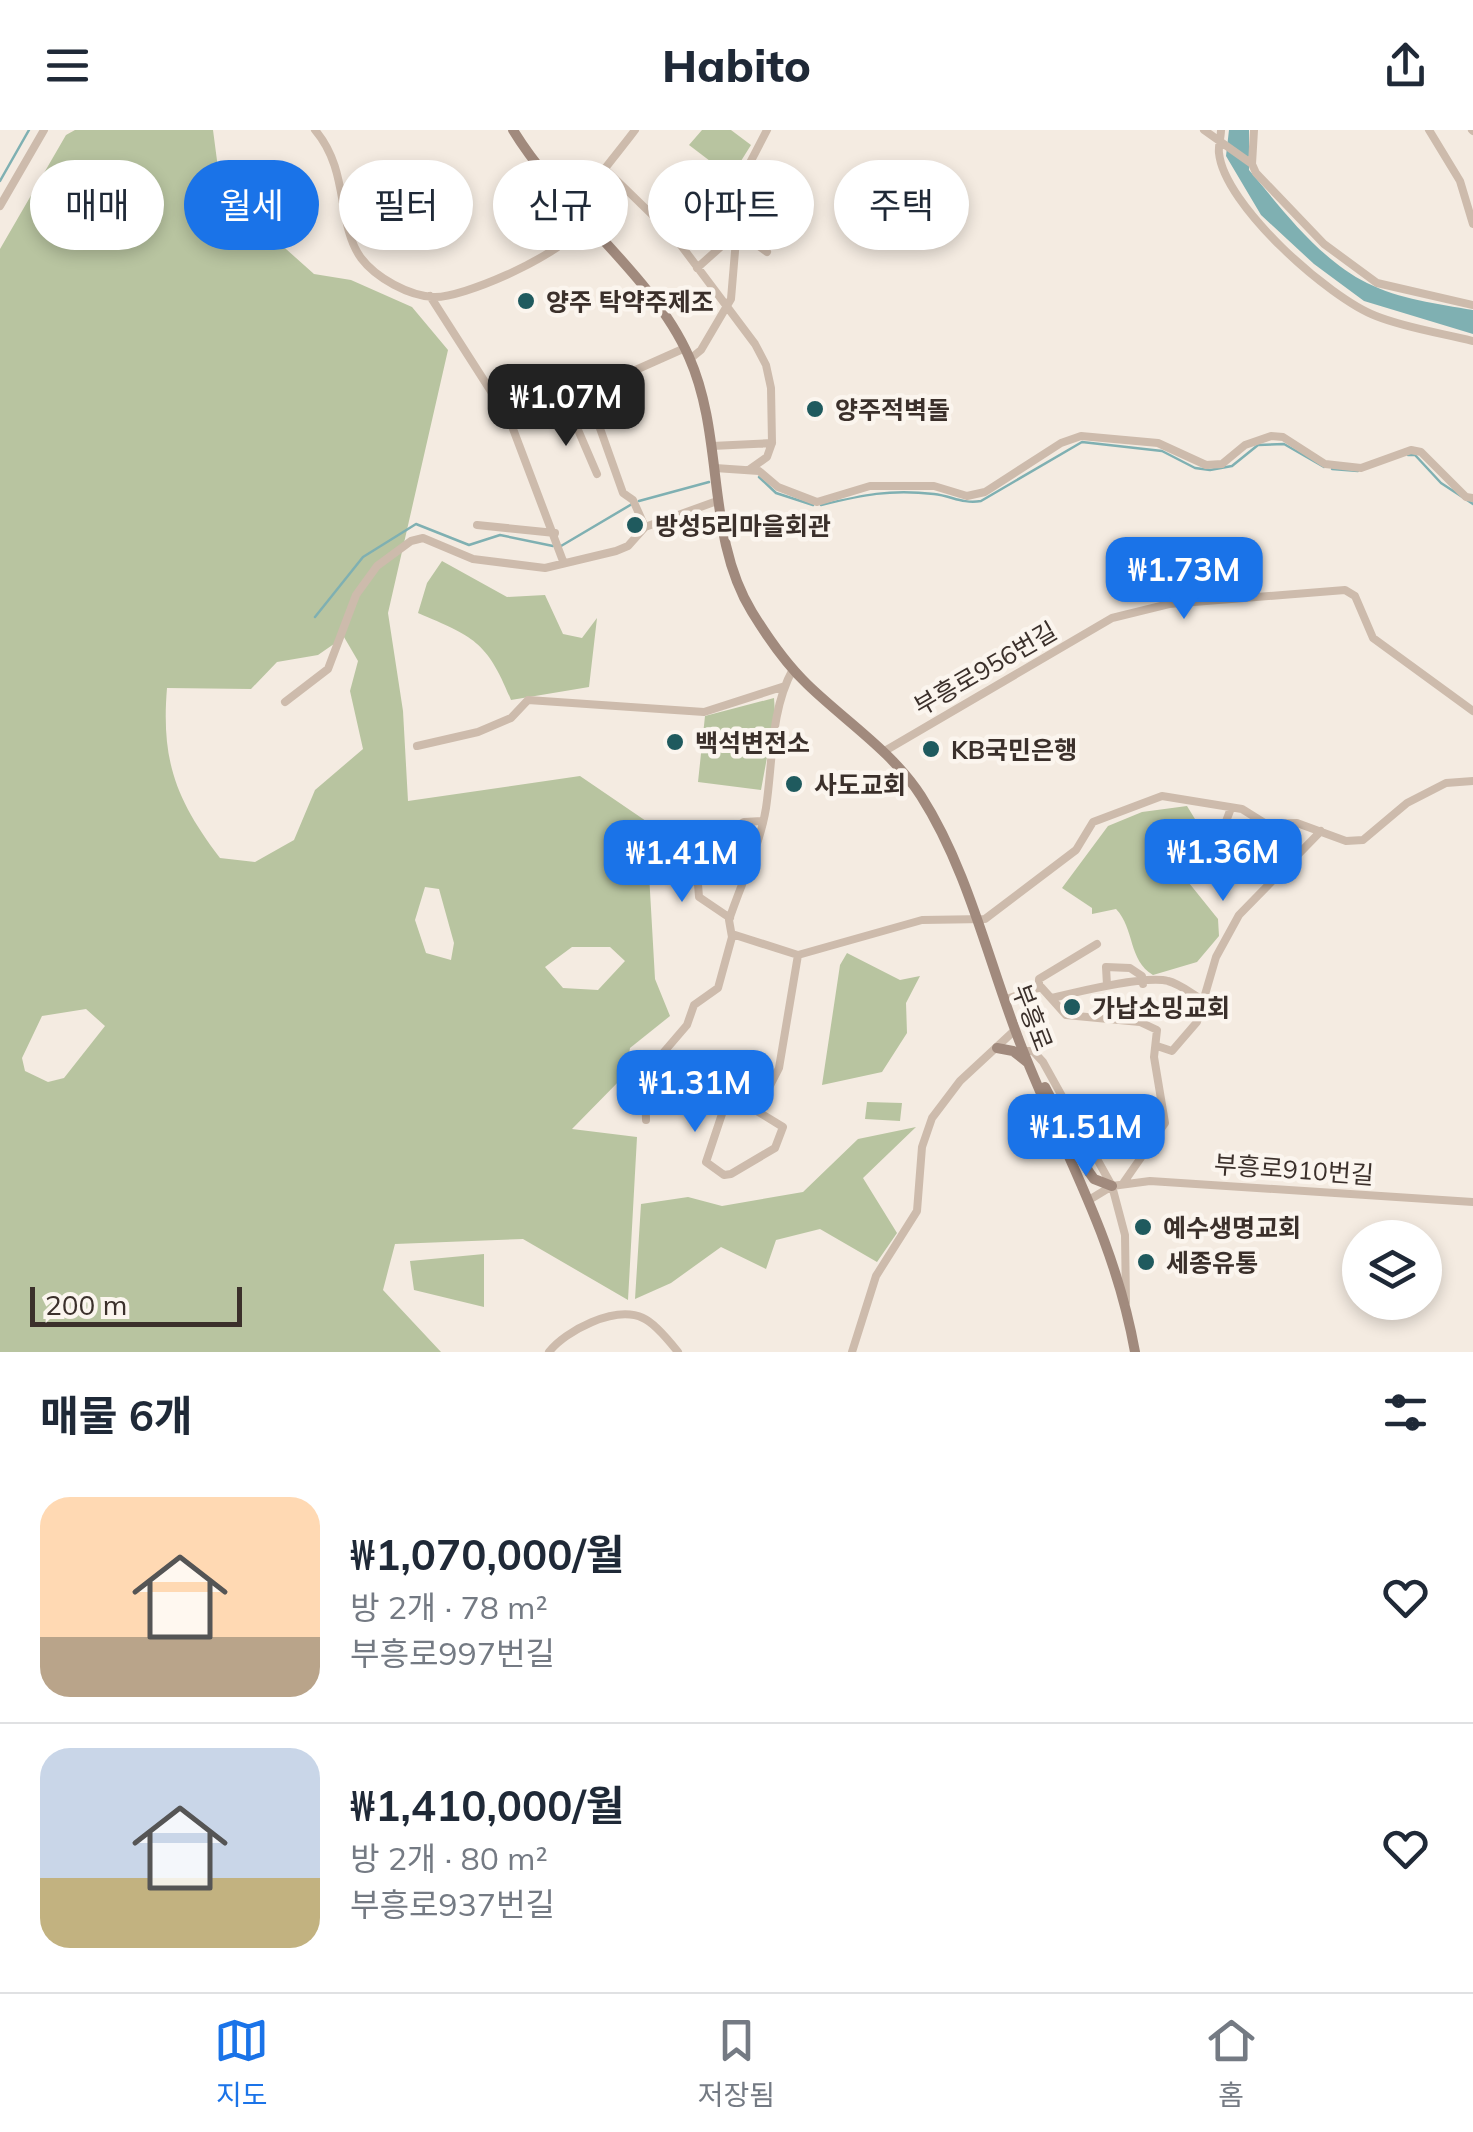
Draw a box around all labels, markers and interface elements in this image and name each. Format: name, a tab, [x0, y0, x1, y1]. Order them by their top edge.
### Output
text: Habito	[662, 37, 811, 93]
icon: menu	[40, 38, 95, 93]
icon: share	[1378, 38, 1433, 93]
chip: 매매	[30, 160, 164, 250]
chip: 월세	[184, 160, 319, 250]
chip: 필터	[339, 160, 473, 250]
chip: 신규	[493, 160, 628, 250]
chip: 아파트	[648, 160, 814, 250]
chip: 주택	[834, 160, 969, 250]
place label: 양주 탁약주제조	[546, 286, 714, 317]
marker: 양주 탁약주제조	[515, 290, 537, 312]
pin: ₩1.07M	[485, 364, 647, 449]
text: ₩1.07M	[510, 376, 622, 416]
place label: 양주적벽돌	[835, 394, 950, 425]
marker: 양주적벽돌	[804, 398, 826, 420]
place label: 방성5리마을회관	[655, 510, 831, 541]
marker: 방성5리마을회관	[624, 514, 646, 536]
pin: ₩1.73M	[1103, 537, 1265, 622]
text: ₩1.73M	[1128, 549, 1240, 589]
street label: 부흥로956번길	[908, 615, 1062, 721]
place label: 백석변전소	[695, 727, 810, 758]
marker: 백석변전소	[664, 731, 686, 753]
place label: KB국민은행	[951, 734, 1077, 765]
marker: KB국민은행	[920, 738, 942, 760]
place label: 사도교회	[814, 769, 906, 800]
marker: 사도교회	[783, 773, 805, 795]
pin: ₩1.36M	[1142, 819, 1304, 904]
pin: ₩1.41M	[601, 820, 763, 905]
text: ₩1.36M	[1167, 831, 1279, 871]
text: ₩1.41M	[626, 832, 738, 872]
street label: 부흥로	[1006, 979, 1060, 1055]
place label: 가납소밍교회	[1092, 992, 1230, 1023]
marker: 가납소밍교회	[1061, 996, 1083, 1018]
pin: ₩1.31M	[614, 1050, 776, 1135]
text: ₩1.31M	[639, 1062, 751, 1102]
pin: ₩1.51M	[1005, 1094, 1167, 1179]
text: ₩1.51M	[1030, 1106, 1142, 1146]
street label: 부흥로910번길	[1213, 1148, 1375, 1190]
place label: 예수생명교회	[1163, 1212, 1301, 1243]
marker: 예수생명교회	[1132, 1216, 1154, 1238]
map controls	[1342, 1220, 1442, 1320]
button: layers	[1342, 1220, 1442, 1320]
place label: 세종유통	[1166, 1247, 1258, 1278]
marker: 세종유통	[1135, 1251, 1157, 1273]
scale bar	[30, 1282, 242, 1326]
text: 200 m	[45, 1287, 127, 1322]
icon: filters	[1378, 1385, 1433, 1440]
text: 매물 6개	[40, 1389, 193, 1442]
text: ₩1,070,000/월	[350, 1528, 624, 1581]
icon: home	[120, 1537, 240, 1657]
icon: heart	[1378, 1570, 1433, 1625]
text: 방 2개 · 78 m²	[350, 1587, 548, 1627]
text: 부흥로997번길	[350, 1633, 555, 1673]
text: ₩1,410,000/월	[350, 1779, 624, 1832]
icon: home	[120, 1788, 240, 1908]
icon: heart	[1378, 1821, 1433, 1876]
text: 방 2개 · 80 m²	[350, 1838, 548, 1878]
text: 부흥로937번길	[350, 1884, 555, 1924]
tab: 지도	[214, 2013, 269, 2113]
tab: 저장됨	[698, 2013, 775, 2113]
tab: 홈	[1204, 2013, 1259, 2113]

